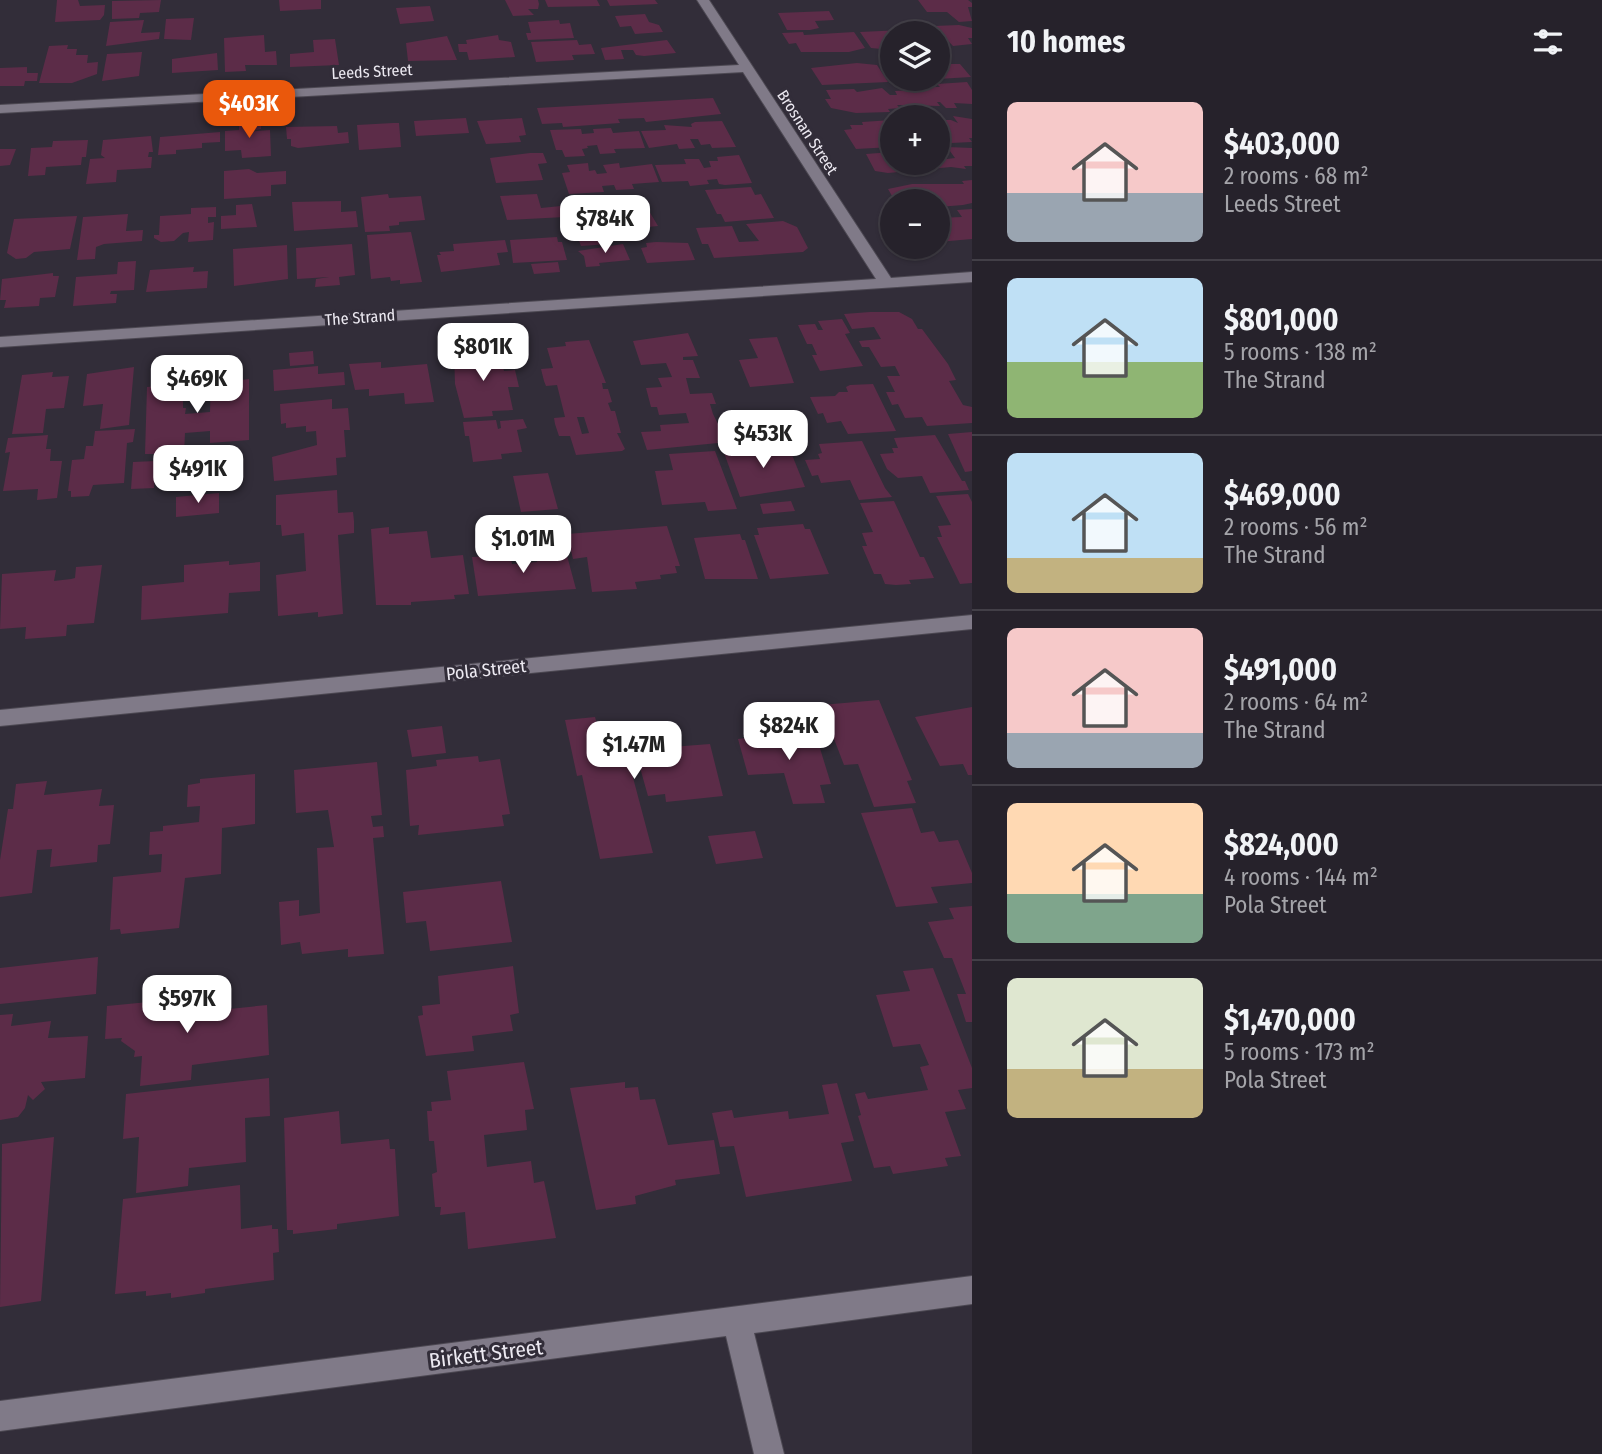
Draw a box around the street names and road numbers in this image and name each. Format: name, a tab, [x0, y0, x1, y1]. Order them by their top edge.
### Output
street label: Leeds Street	[331, 60, 414, 83]
street label: Brosnan Street	[773, 86, 842, 179]
street label: The Strand	[324, 306, 396, 329]
street label: Pola Street	[445, 655, 527, 685]
street label: Birkett Street	[428, 1334, 544, 1374]

